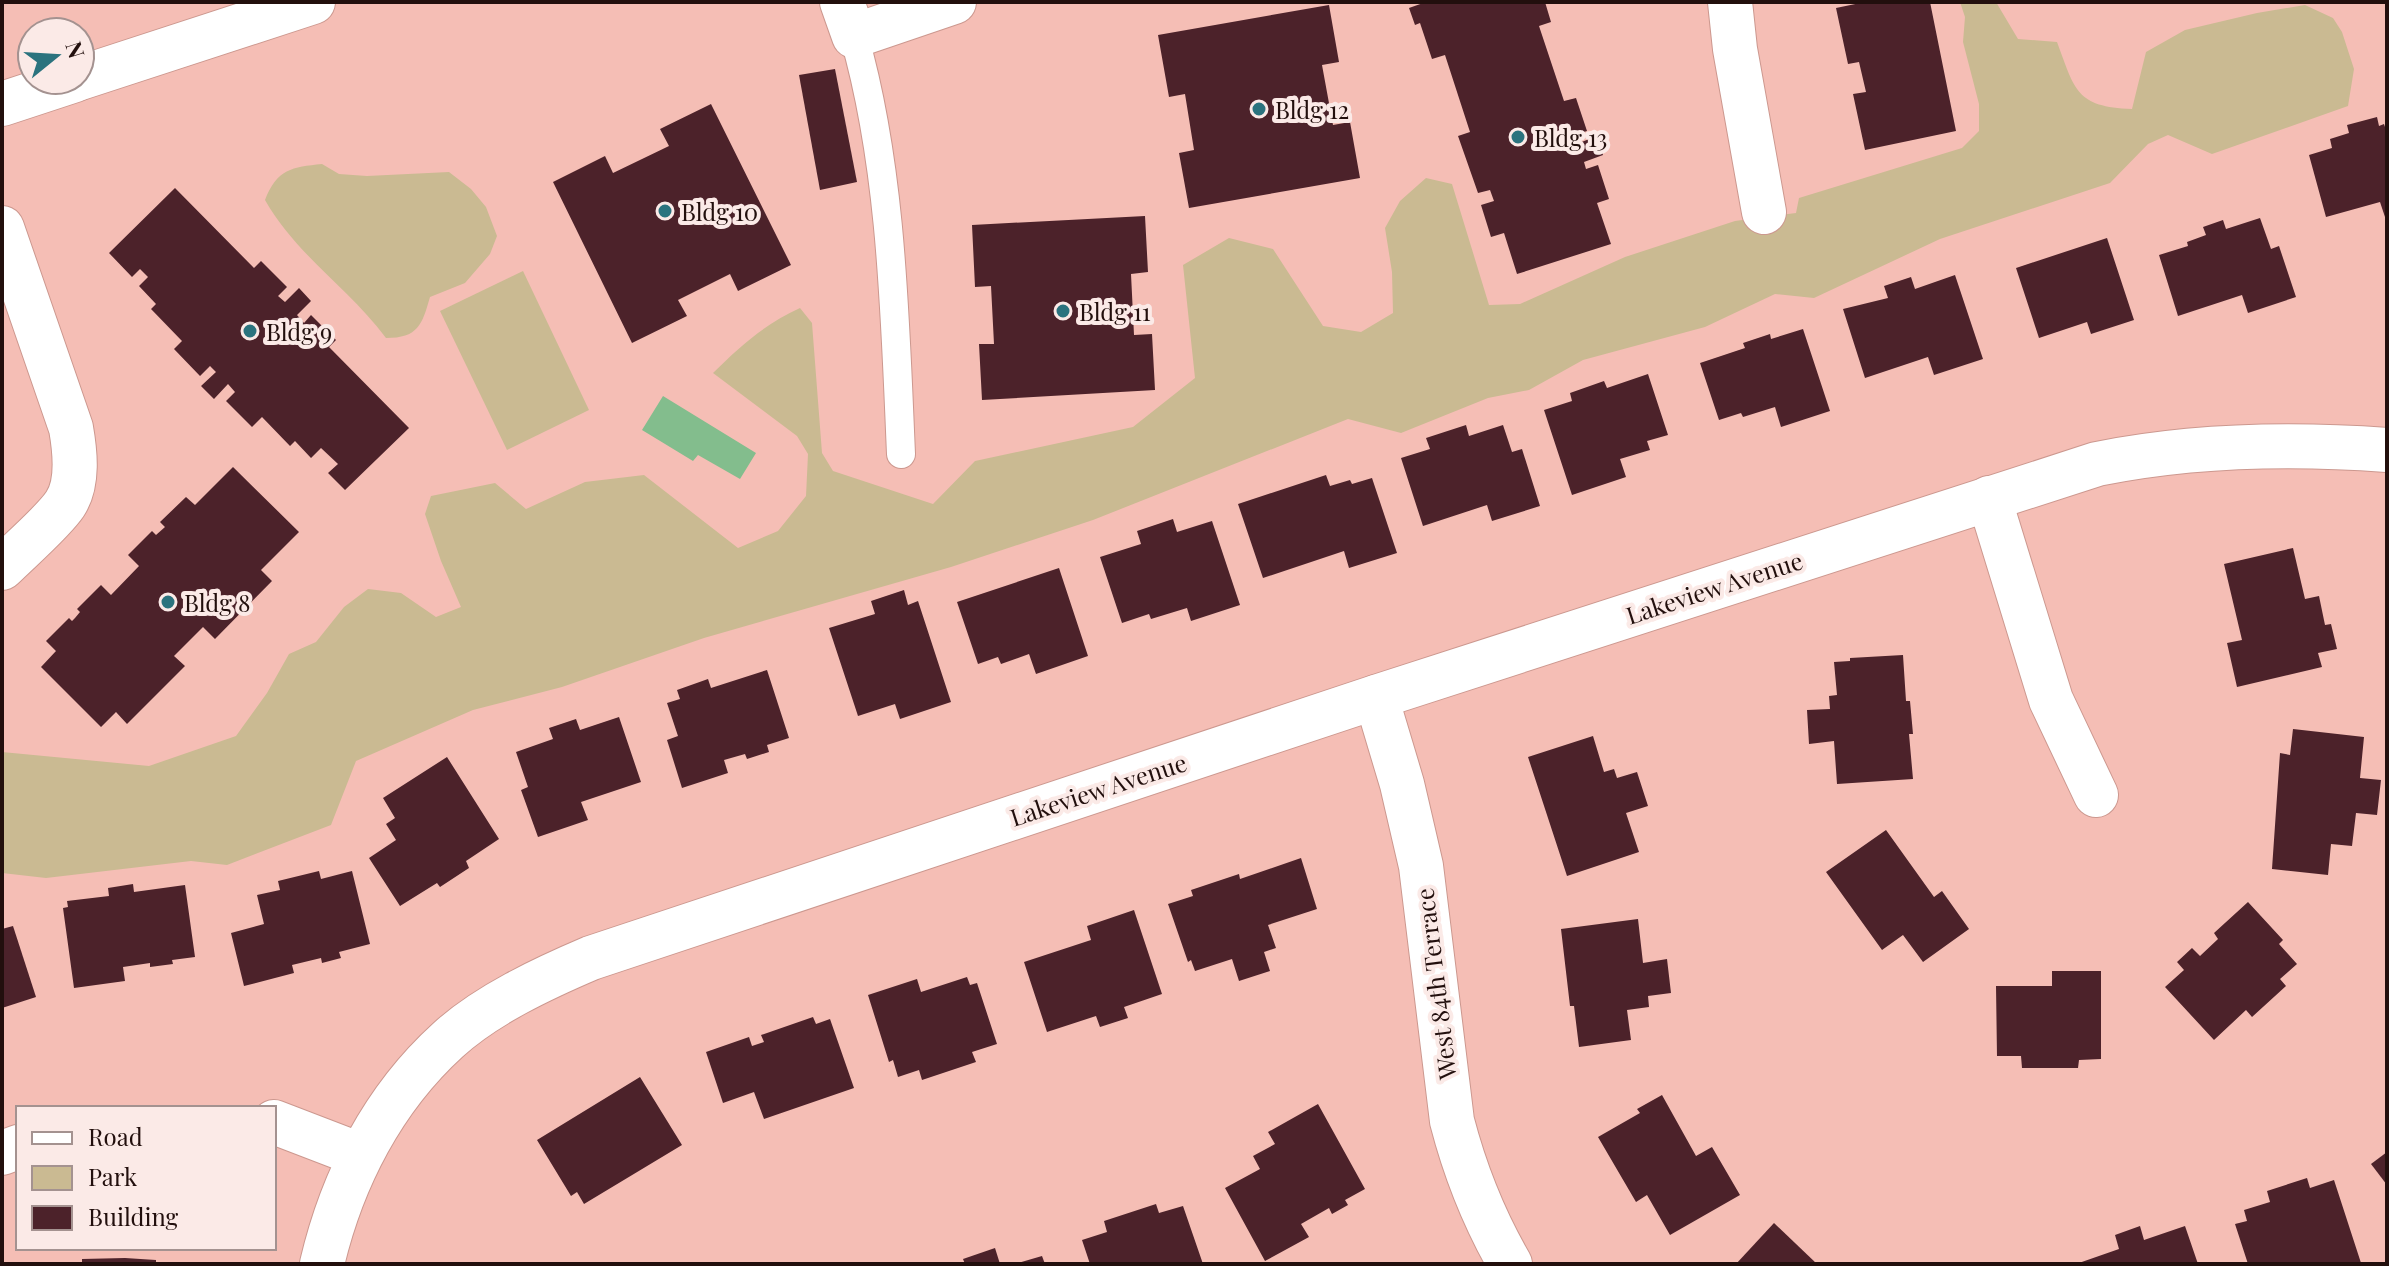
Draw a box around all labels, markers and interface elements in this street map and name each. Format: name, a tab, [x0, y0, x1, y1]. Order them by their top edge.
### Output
north arrow	[16, 16, 96, 96]
text: N	[59, 37, 93, 62]
place label: Bldg 12	[1275, 93, 1349, 125]
marker: Bldg 12	[1250, 100, 1268, 118]
place label: Bldg 13	[1534, 121, 1607, 153]
marker: Bldg 13	[1509, 128, 1527, 146]
place label: Bldg 10	[681, 195, 758, 227]
marker: Bldg 10	[656, 202, 674, 220]
place label: Bldg 11	[1079, 295, 1151, 327]
marker: Bldg 11	[1054, 302, 1072, 320]
place label: Bldg 9	[266, 315, 332, 347]
marker: Bldg 9	[241, 322, 259, 340]
street label: Lakeview Avenue	[1622, 543, 1806, 631]
place label: Bldg 8	[184, 586, 250, 618]
marker: Bldg 8	[159, 593, 177, 611]
street label: Lakeview Avenue	[1006, 745, 1190, 833]
street label: West 84th Terrace	[1407, 887, 1463, 1082]
legend	[16, 1106, 276, 1250]
text: Road	[88, 1120, 143, 1152]
text: Park	[88, 1160, 138, 1192]
text: Building	[88, 1200, 179, 1232]

